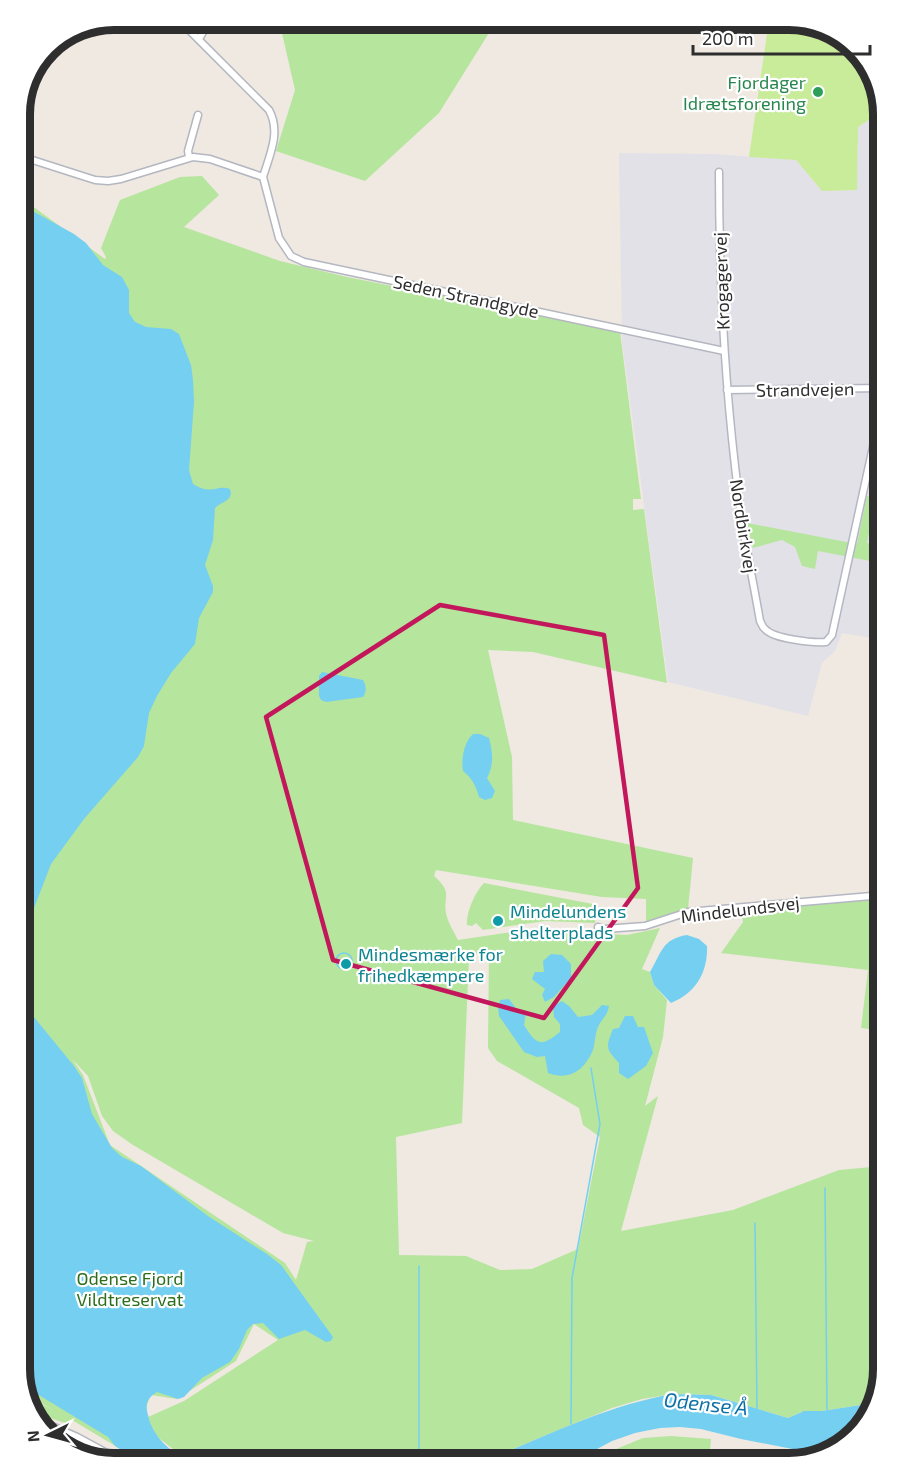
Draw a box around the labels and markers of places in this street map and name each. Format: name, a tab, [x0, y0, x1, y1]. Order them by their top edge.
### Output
place label: Fjordager Idrætsforening	[683, 71, 806, 114]
marker: Fjordager Idrætsforening	[811, 85, 825, 99]
place label: Mindelundens shelterplads	[510, 900, 626, 943]
marker: Mindelundens shelterplads	[491, 914, 505, 928]
place label: Mindesmærke for frihedkæmpere	[358, 943, 503, 986]
marker: Mindesmærke for frihedkæmpere	[339, 957, 353, 971]

